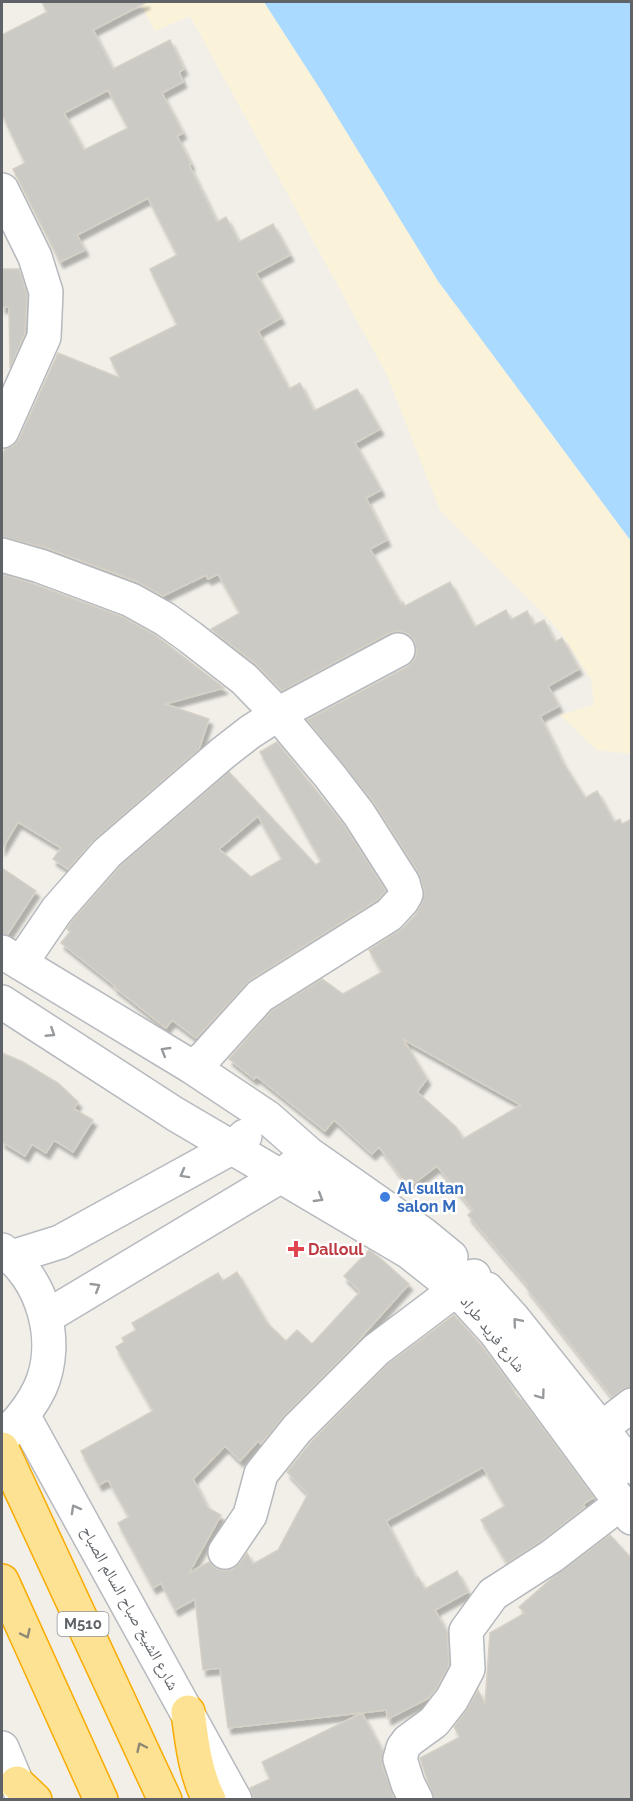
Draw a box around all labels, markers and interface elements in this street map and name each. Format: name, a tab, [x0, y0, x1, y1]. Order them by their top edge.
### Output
one-way arrow	[44, 1026, 55, 1037]
one-way arrow	[161, 1046, 171, 1058]
one-way arrow	[180, 1167, 190, 1178]
place label: Al sultan salon M	[397, 1179, 464, 1216]
marker: Al sultan salon M	[378, 1190, 392, 1204]
one-way arrow	[313, 1191, 323, 1203]
place label: Dalloul	[308, 1240, 364, 1259]
marker: Dalloul	[289, 1242, 303, 1256]
one-way arrow	[90, 1282, 100, 1294]
street label: شارع فريد طراد	[456, 1292, 529, 1376]
one-way arrow	[513, 1318, 524, 1329]
one-way arrow	[533, 1388, 544, 1399]
one-way arrow	[71, 1505, 82, 1515]
street label: شارع الشيخ صباح السالم الصباح	[76, 1523, 183, 1694]
road number: M510	[58, 1612, 109, 1636]
one-way arrow	[18, 1628, 30, 1639]
one-way arrow	[136, 1742, 148, 1753]

